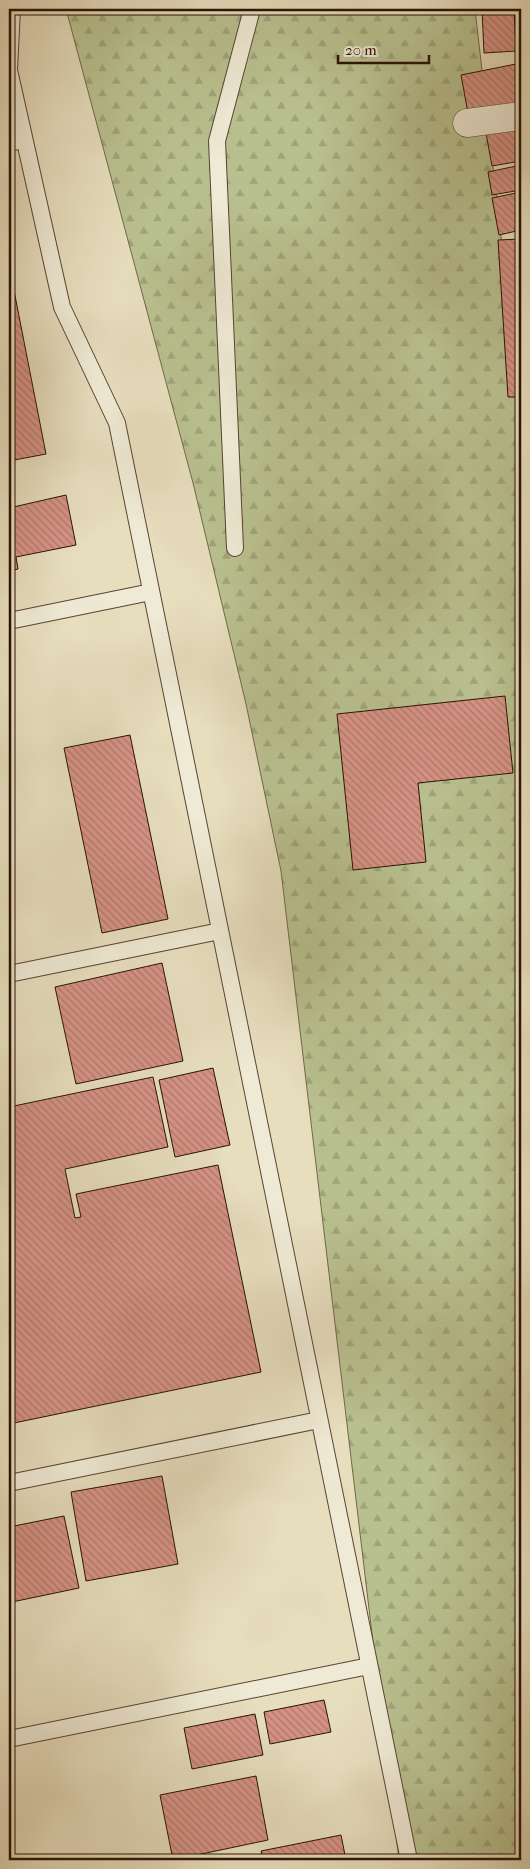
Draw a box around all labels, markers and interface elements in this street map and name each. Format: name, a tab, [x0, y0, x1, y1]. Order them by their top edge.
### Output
scale bar	[338, 32, 429, 64]
text: 20 m	[345, 41, 377, 59]

